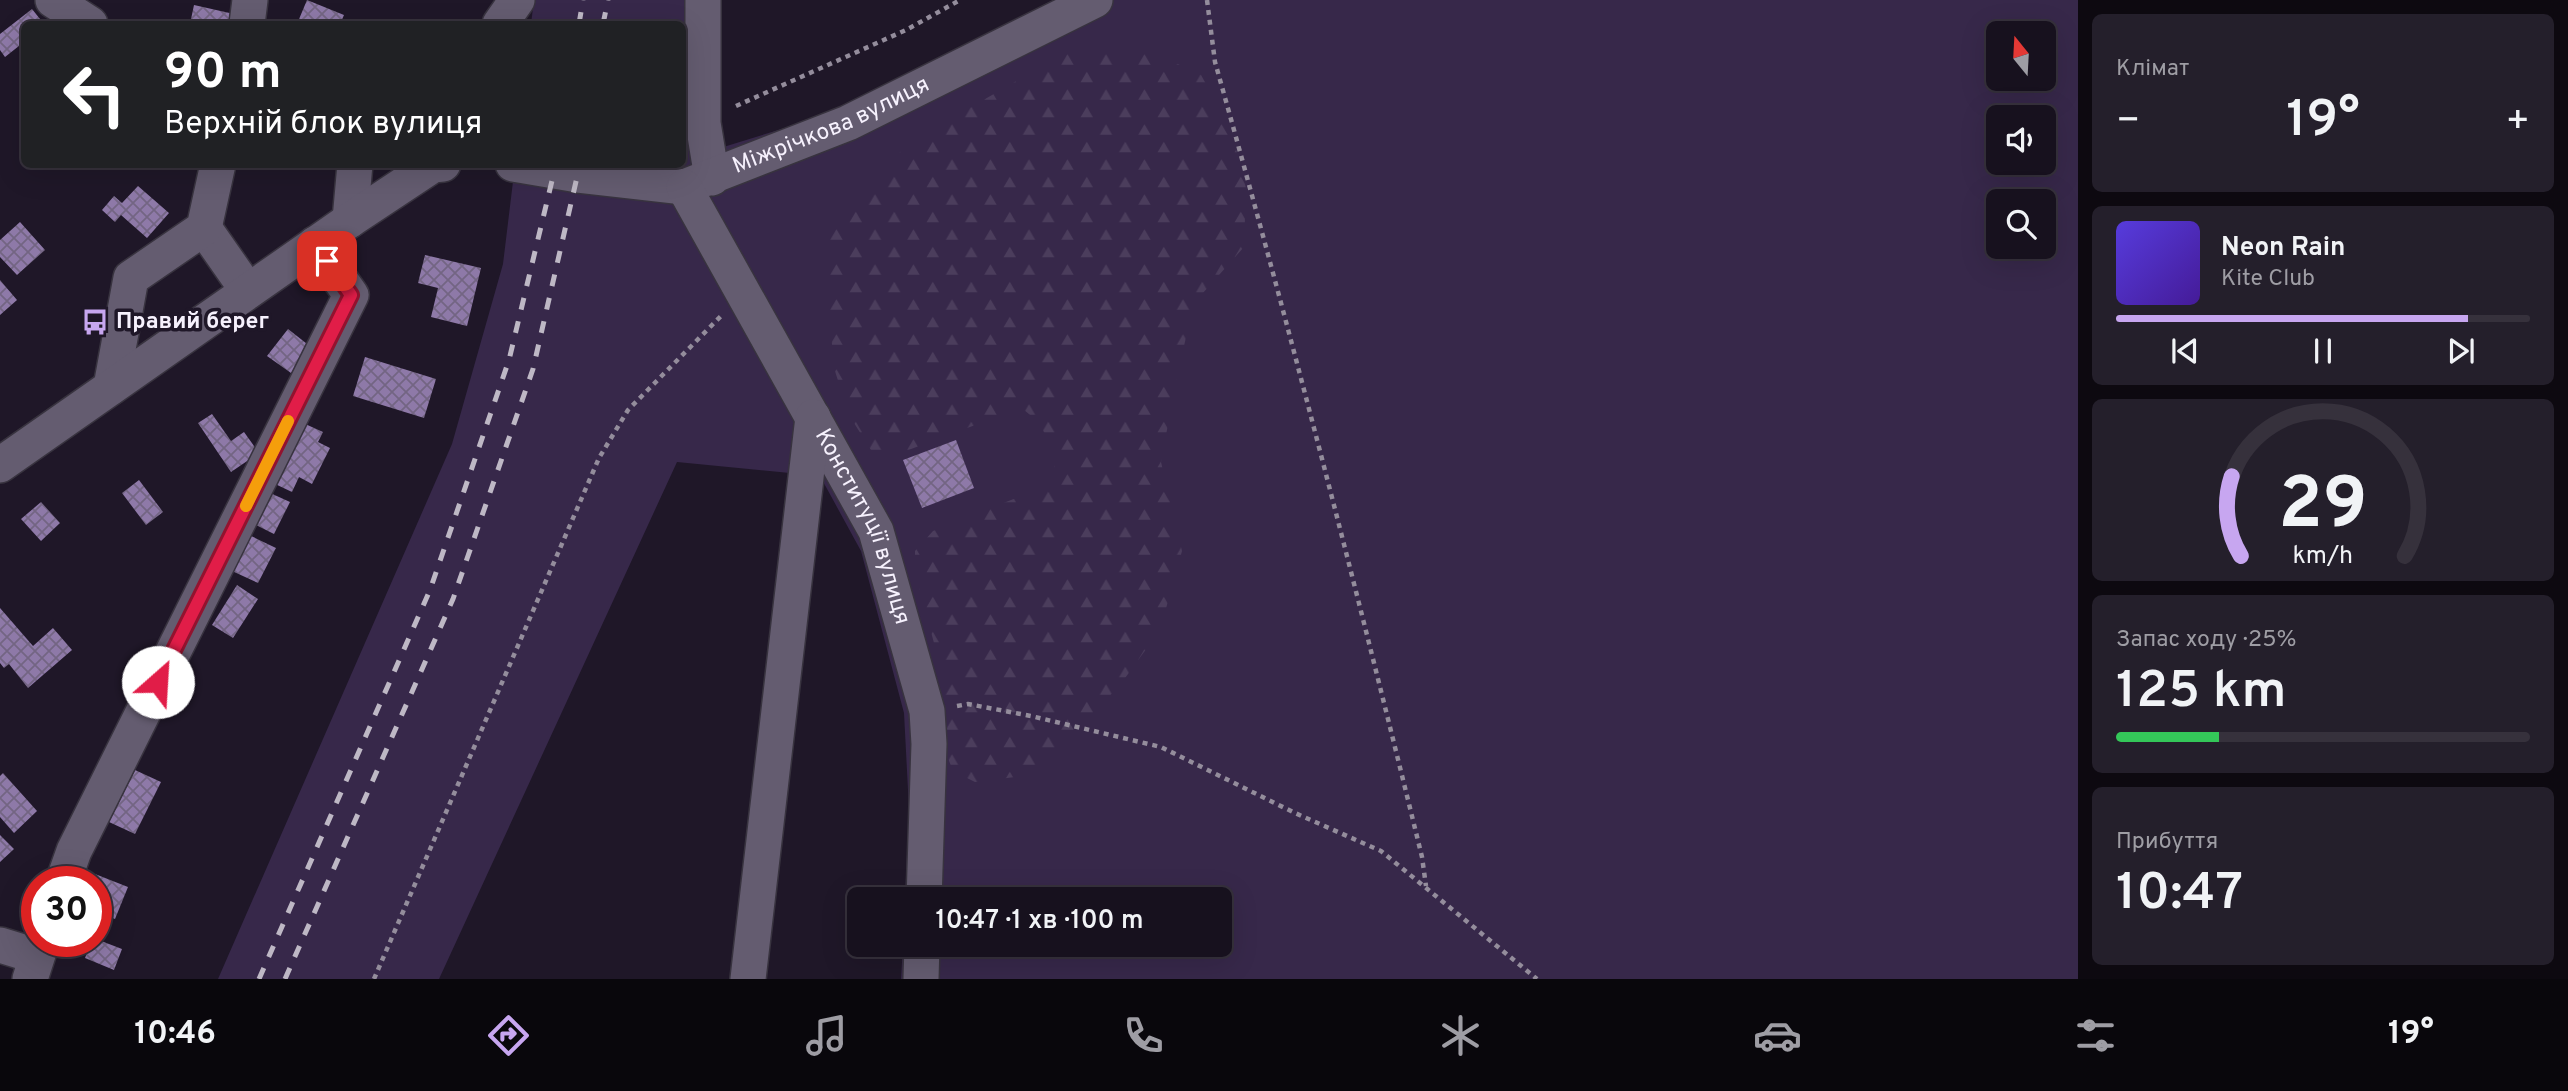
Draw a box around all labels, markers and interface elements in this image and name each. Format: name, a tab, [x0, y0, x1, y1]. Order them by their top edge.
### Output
north arrow	[1986, 21, 2056, 91]
map controls	[1986, 21, 2056, 259]
text: 90 m	[164, 44, 282, 106]
icon: left	[49, 49, 140, 140]
text: Клімат	[2116, 55, 2189, 84]
street label: Міжрічкова вулиця	[729, 70, 934, 181]
text: 19°	[2286, 89, 2360, 155]
text: −	[2116, 98, 2141, 147]
text: +	[2505, 98, 2530, 147]
text: Верхній блок вулиця	[164, 105, 482, 145]
button: sound	[1986, 105, 2056, 175]
button: search	[1986, 189, 2056, 259]
pin	[297, 231, 357, 291]
text: Neon Rain	[2221, 232, 2346, 265]
icon: arrive	[308, 242, 346, 280]
text: Kite Club	[2221, 265, 2315, 294]
bus stop icon: Правий берег	[80, 307, 110, 337]
place label: Правий берег	[116, 308, 269, 337]
icon: previous	[2166, 332, 2204, 370]
icon: pause	[2304, 332, 2342, 370]
icon: next	[2442, 332, 2480, 370]
street label: Конституції вулиця	[808, 424, 916, 628]
text: 29	[2278, 462, 2368, 554]
text: km/h	[2293, 540, 2353, 572]
text: Запас ходу · 25%	[2116, 626, 2296, 655]
position arrow	[121, 645, 195, 719]
text: 125 km	[2116, 660, 2287, 726]
text: Прибуття	[2116, 828, 2218, 857]
text: 10:47	[2116, 862, 2243, 928]
speed limit sign: 30	[21, 866, 112, 957]
text: 10:47 · 1 хв · 100 m	[936, 905, 1143, 938]
icon: directions	[484, 1011, 533, 1060]
icon: music	[802, 1011, 851, 1060]
icon: phone	[1119, 1011, 1168, 1060]
icon: climate	[1436, 1011, 1485, 1060]
icon: car	[1753, 1011, 1802, 1060]
icon: filters	[2071, 1011, 2120, 1060]
text: 10:46	[134, 1015, 216, 1055]
text: 19°	[2388, 1015, 2434, 1055]

